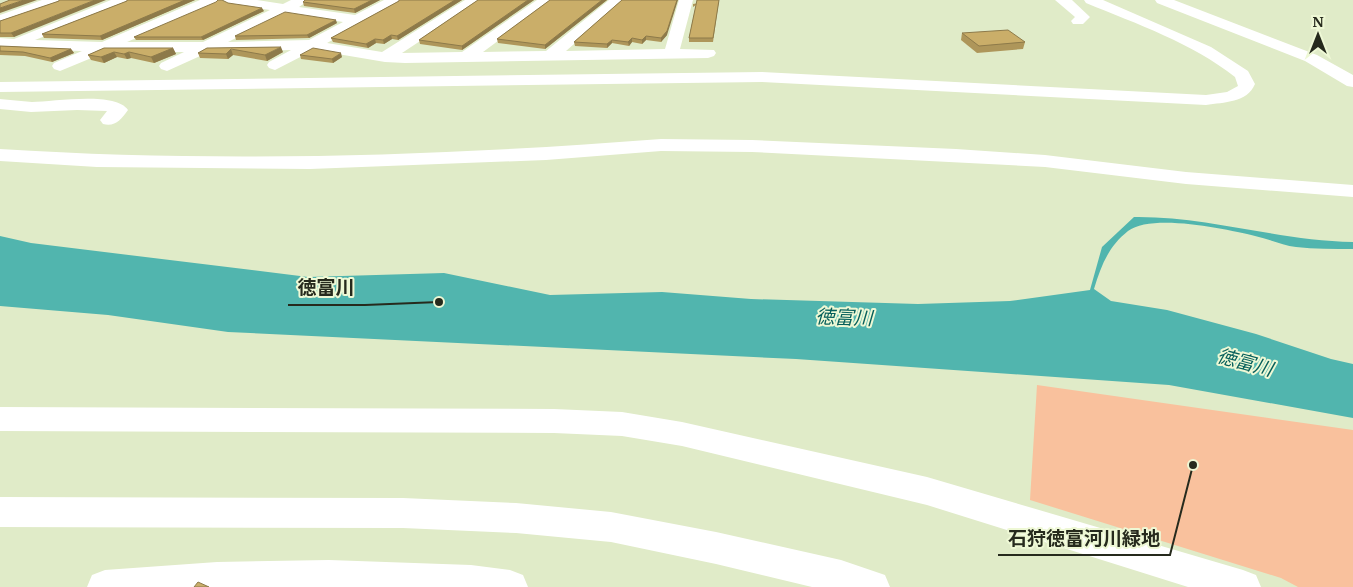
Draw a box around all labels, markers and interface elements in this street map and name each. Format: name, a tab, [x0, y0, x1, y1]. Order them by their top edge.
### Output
north arrow	[1293, 10, 1343, 60]
text: N	[1312, 13, 1324, 31]
callout: 徳富川	[288, 271, 365, 305]
text: 徳富川	[297, 275, 355, 299]
water label: 徳富川	[815, 304, 875, 330]
water label: 徳富川	[1214, 343, 1278, 381]
callout: 石狩徳富河川緑地	[998, 521, 1170, 555]
text: 石狩徳富河川緑地	[1008, 526, 1160, 550]

